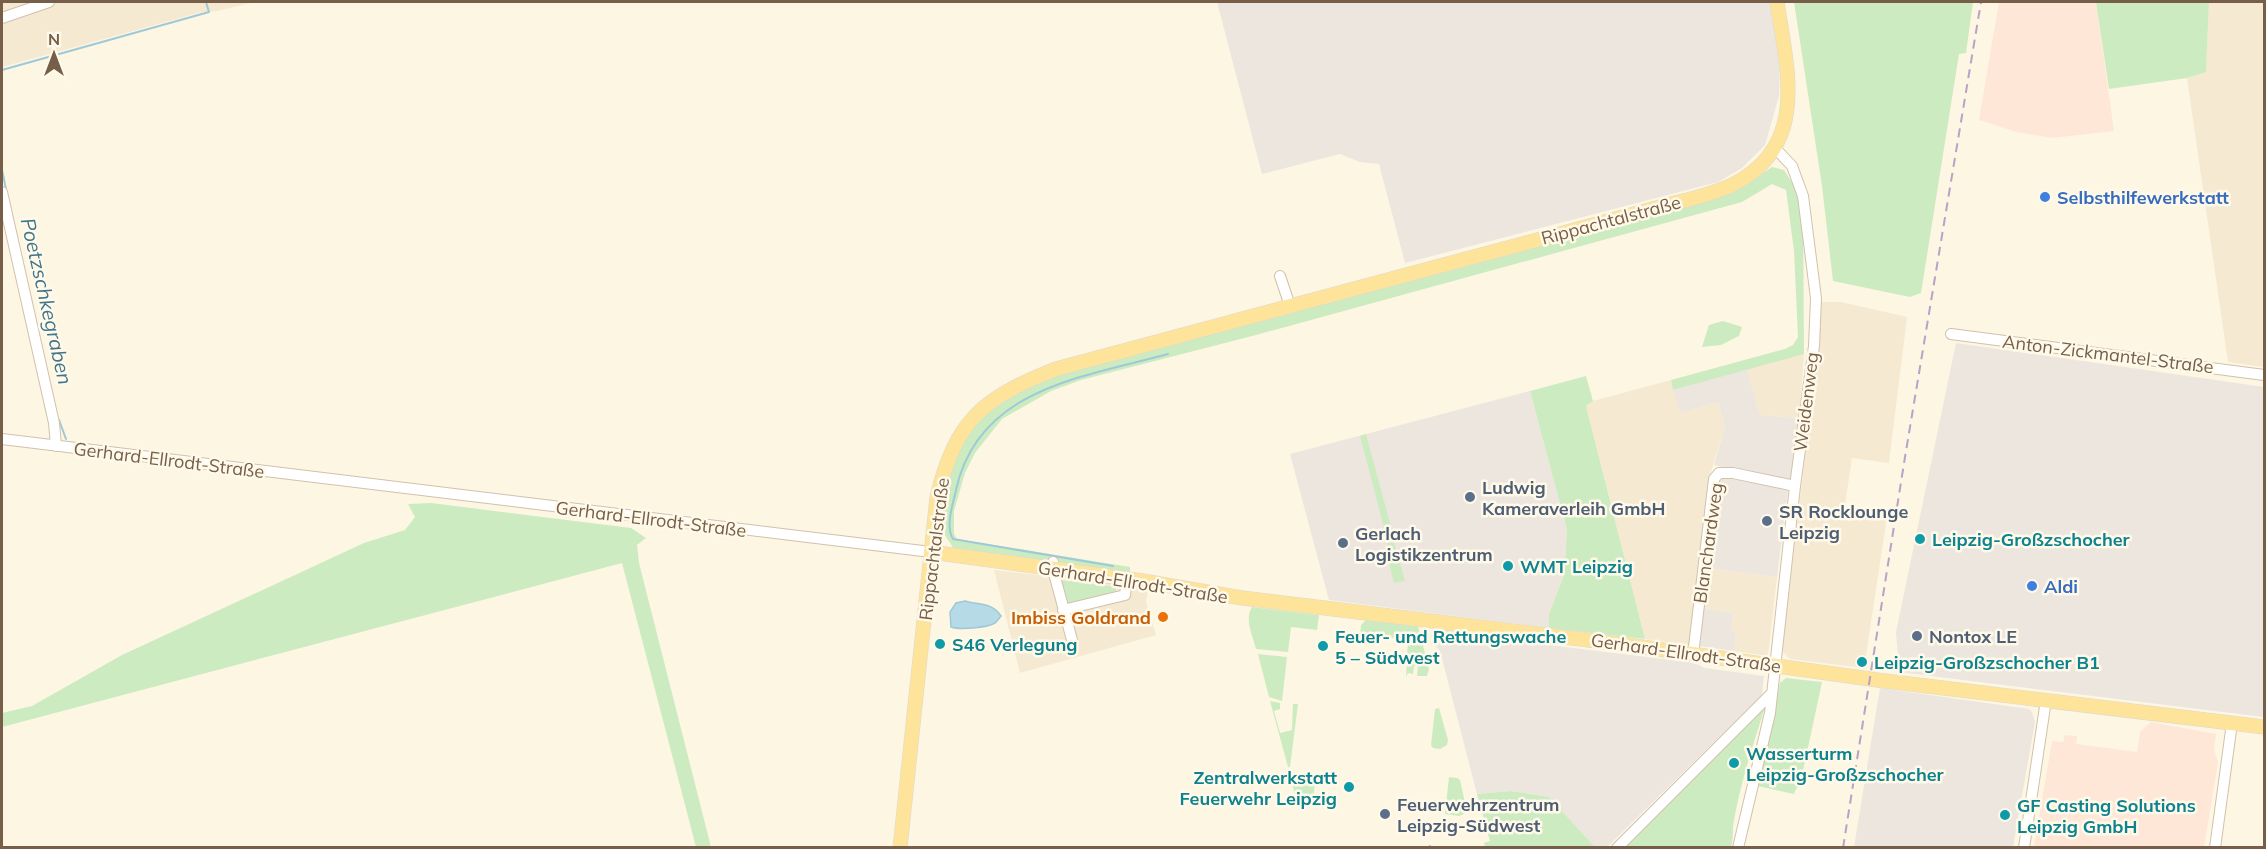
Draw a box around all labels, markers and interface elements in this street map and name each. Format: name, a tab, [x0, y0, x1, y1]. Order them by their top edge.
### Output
north arrow	[24, 24, 84, 84]
text: N	[48, 29, 60, 49]
place label: Selbsthilfewerkstatt	[2057, 186, 2229, 209]
street label: Rippachtalstraße	[1539, 190, 1683, 250]
marker: Selbsthilfewerkstatt	[2038, 190, 2052, 204]
water label: Poetzschkegraben	[16, 215, 78, 387]
street label: Anton-Zickmantel-Straße	[2001, 330, 2215, 378]
street label: Weidenweg	[1788, 351, 1824, 453]
street label: Gerhard-Ellrodt-Straße	[72, 437, 266, 483]
street label: Rippachtalstraße	[914, 476, 954, 622]
place label: Ludwig Kameraverleih GmbH	[1482, 476, 1665, 520]
street label: Blanchardweg	[1688, 481, 1728, 605]
marker: Ludwig Kameraverleih GmbH	[1463, 490, 1477, 504]
street label: Gerhard-Ellrodt-Straße	[554, 496, 748, 542]
place label: SR Rocklounge Leipzig	[1779, 500, 1908, 544]
marker: SR Rocklounge Leipzig	[1760, 514, 1774, 528]
place label: Gerlach Logistikzentrum	[1355, 522, 1493, 566]
place label: Leipzig-Großzschocher	[1932, 528, 2131, 551]
marker: Leipzig-Großzschocher	[1913, 532, 1927, 546]
marker: Gerlach Logistikzentrum	[1336, 536, 1350, 550]
place label: WMT Leipzig	[1520, 555, 1633, 578]
street label: Gerhard-Ellrodt-Straße	[1036, 556, 1230, 608]
marker: WMT Leipzig	[1501, 559, 1515, 573]
place label: Aldi	[2044, 575, 2078, 598]
marker: Aldi	[2025, 579, 2039, 593]
place label: Imbiss Goldrand	[1011, 606, 1151, 629]
marker: Imbiss Goldrand	[1156, 610, 1170, 624]
place label: Feuer- und Rettungswache 5 – Südwest	[1335, 625, 1566, 669]
place label: Nontox LE	[1929, 625, 2017, 648]
street label: Gerhard-Ellrodt-Straße	[1589, 628, 1783, 678]
marker: Nontox LE	[1910, 629, 1924, 643]
place label: S46 Verlegung	[952, 633, 1077, 656]
marker: S46 Verlegung	[933, 637, 947, 651]
marker: Feuer- und Rettungswache 5 – Südwest	[1316, 639, 1330, 653]
place label: Leipzig-Großzschocher B1	[1874, 651, 2100, 674]
marker: Leipzig-Großzschocher B1	[1855, 655, 1869, 669]
place label: Wasserturm Leipzig-Großzschocher	[1746, 742, 1945, 786]
marker: Wasserturm Leipzig-Großzschocher	[1727, 756, 1741, 770]
place label: Zentralwerkstatt Feuerwehr Leipzig	[1180, 766, 1337, 810]
marker: Zentralwerkstatt Feuerwehr Leipzig	[1342, 780, 1356, 794]
place label: Feuerwehrzentrum Leipzig-Südwest	[1397, 793, 1559, 837]
place label: GF Casting Solutions Leipzig GmbH	[2017, 794, 2196, 838]
marker: Feuerwehrzentrum Leipzig-Südwest	[1378, 807, 1392, 821]
marker: GF Casting Solutions Leipzig GmbH	[1998, 808, 2012, 822]

